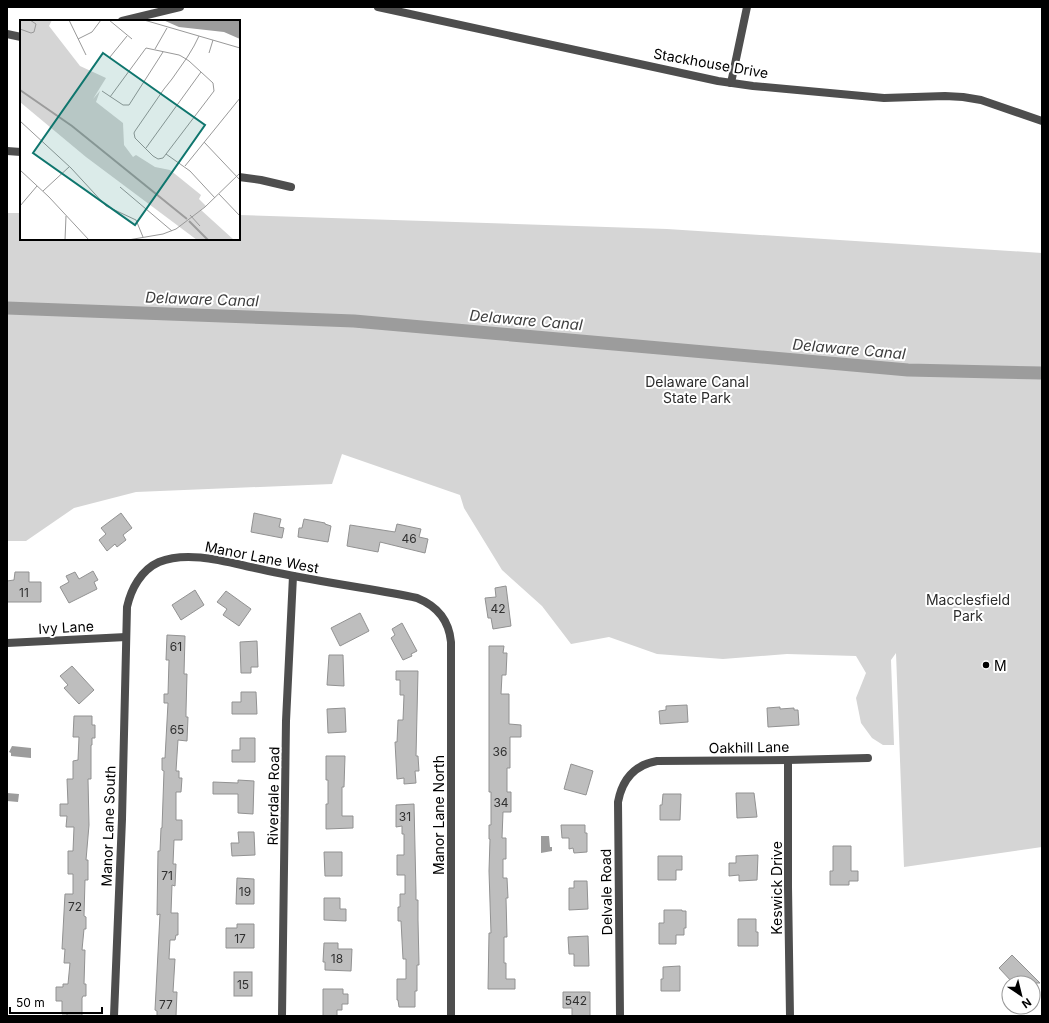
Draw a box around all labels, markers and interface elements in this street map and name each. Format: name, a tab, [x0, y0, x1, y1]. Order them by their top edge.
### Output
inset map	[20, 20, 240, 240]
street label: Stackhouse Drive	[652, 45, 770, 81]
water label: Delaware Canal	[145, 288, 259, 310]
water label: Delaware Canal	[469, 306, 584, 334]
water label: Delaware Canal	[792, 335, 907, 363]
park label: Delaware Canal State Park	[645, 373, 749, 406]
house number: 46	[401, 531, 417, 546]
street label: Manor Lane West	[204, 538, 321, 576]
house number: 11	[19, 585, 29, 600]
park label: Macclesfield Park	[926, 591, 1010, 624]
house number: 42	[490, 601, 506, 616]
street label: Ivy Lane	[38, 617, 94, 637]
house number: 61	[170, 639, 182, 654]
place label: M	[994, 657, 1007, 674]
marker: M	[981, 660, 991, 670]
house number: 65	[170, 722, 184, 737]
street label: Oakhill Lane	[708, 738, 790, 756]
house number: 36	[493, 744, 507, 759]
street label: Riverdale Road	[264, 746, 282, 846]
street label: Manor Lane North	[430, 755, 447, 875]
street label: Manor Lane South	[97, 765, 119, 887]
house number: 34	[493, 795, 509, 810]
house number: 31	[399, 809, 411, 824]
street label: Keswick Drive	[768, 841, 785, 935]
street label: Delvale Road	[597, 849, 615, 935]
house number: 71	[161, 868, 173, 883]
house number: 19	[239, 884, 251, 899]
house number: 72	[68, 899, 82, 914]
house number: 17	[234, 931, 246, 946]
house number: 18	[331, 951, 343, 966]
north arrow	[1001, 975, 1041, 1015]
house number: 15	[237, 977, 249, 992]
scale bar	[10, 989, 102, 1015]
house number: 542	[565, 993, 587, 1008]
text: 50 m	[16, 995, 45, 1010]
text: N	[1019, 995, 1034, 1011]
house number: 77	[159, 997, 173, 1012]

